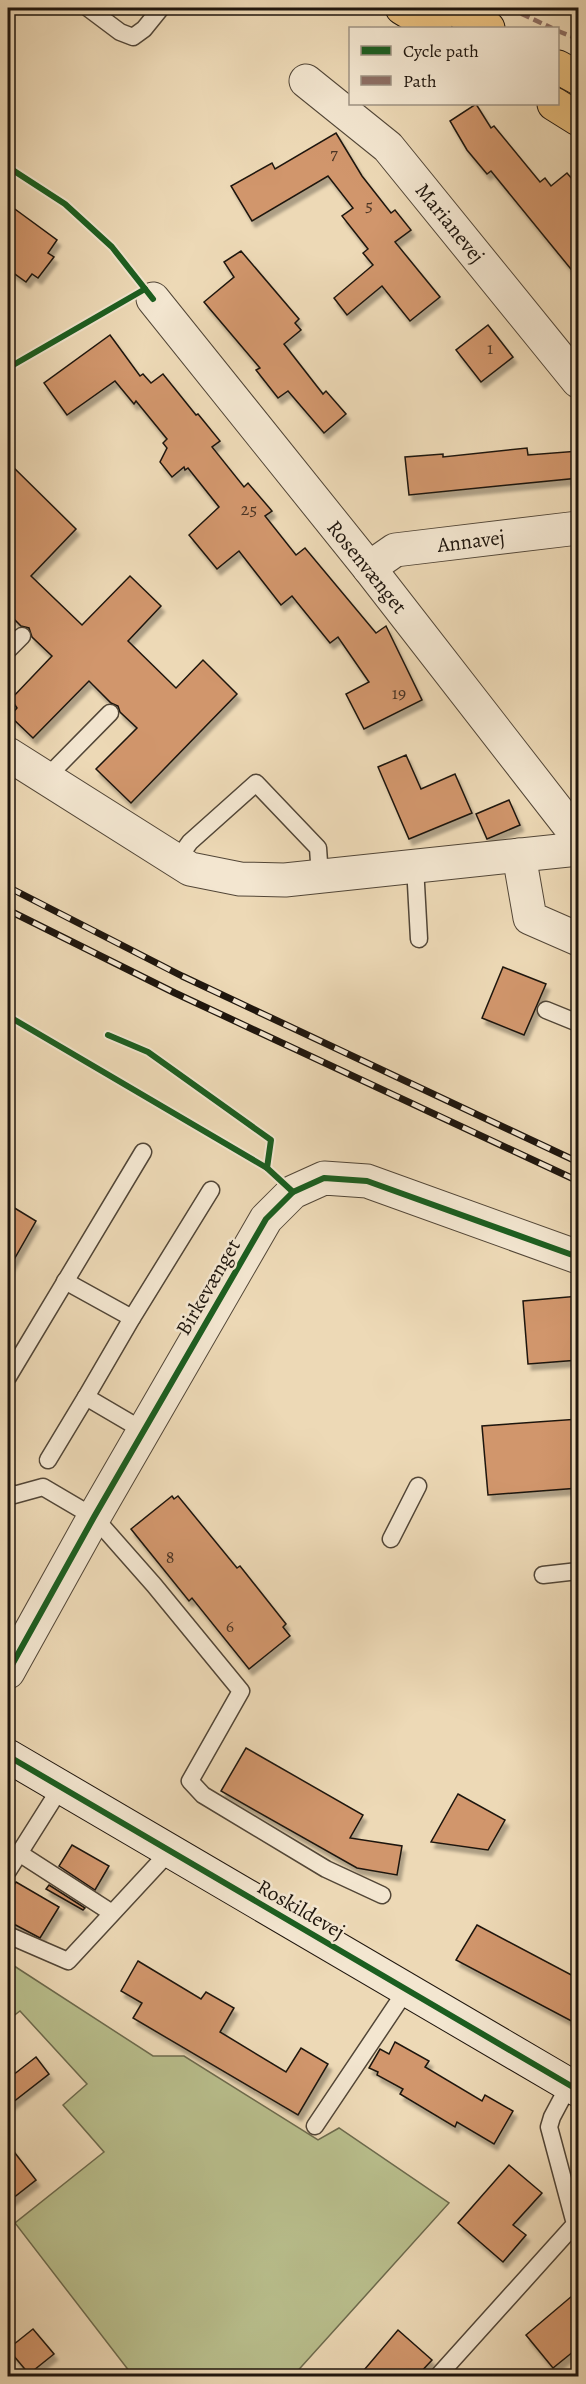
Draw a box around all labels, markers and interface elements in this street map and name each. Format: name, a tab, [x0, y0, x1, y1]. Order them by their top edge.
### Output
legend	[349, 27, 559, 105]
text: Cycle path	[403, 39, 479, 63]
text: Path	[403, 69, 437, 93]
house number: 7	[330, 141, 338, 165]
street label: Marianevej	[409, 177, 491, 269]
house number: 5	[365, 193, 373, 217]
house number: 1	[487, 336, 493, 360]
house number: 25	[241, 497, 257, 521]
street label: Rosenvænget	[321, 514, 413, 620]
street label: Annavej	[435, 523, 506, 559]
house number: 19	[392, 681, 406, 705]
street label: Birkevænget	[169, 1234, 247, 1340]
house number: 8	[166, 1545, 174, 1569]
house number: 6	[226, 1614, 234, 1638]
street label: Roskildevej	[252, 1873, 350, 1945]

